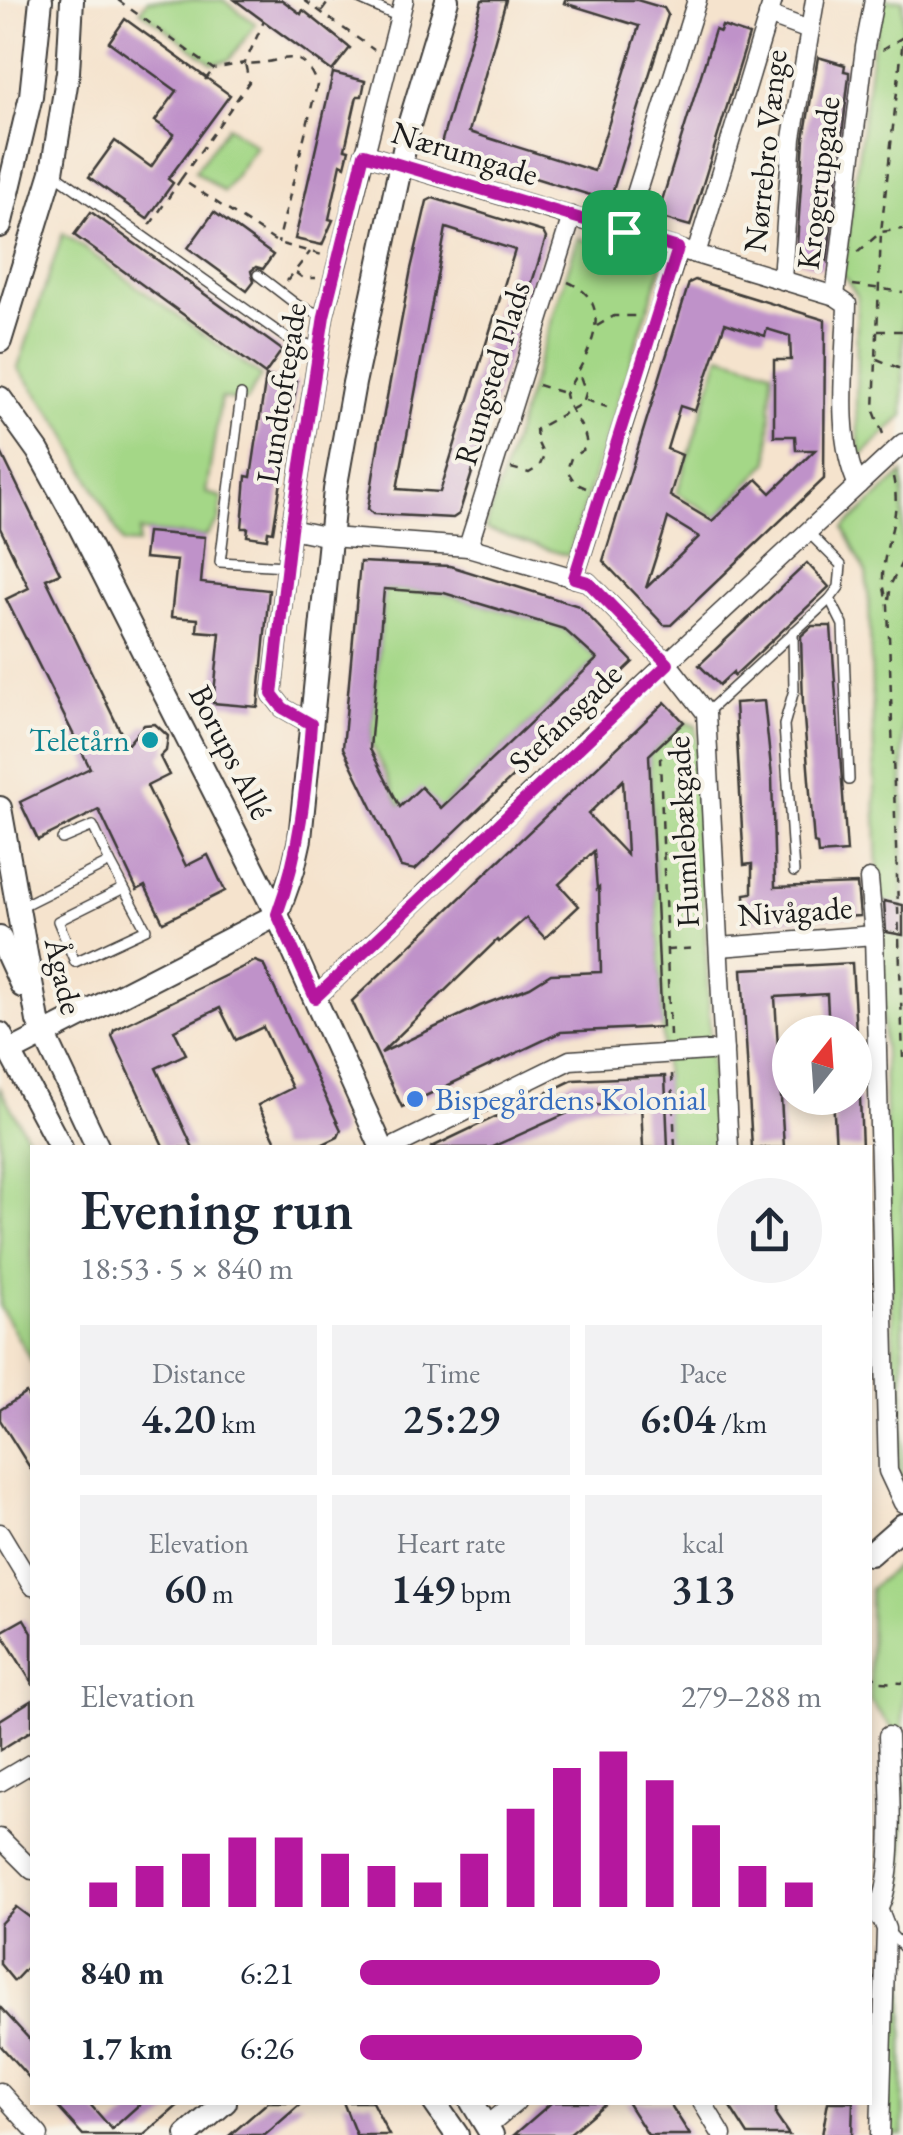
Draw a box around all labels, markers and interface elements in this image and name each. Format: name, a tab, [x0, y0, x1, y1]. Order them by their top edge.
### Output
street label: Nørrebro Vænge	[733, 48, 797, 254]
street label: Krogerupgade	[787, 94, 849, 272]
street label: Nærumgade	[387, 111, 543, 195]
pin	[582, 190, 667, 275]
icon: arrive	[597, 205, 652, 260]
street label: Rungsted Plads	[444, 276, 540, 470]
street label: Lundtoftegade	[246, 300, 316, 486]
street label: Stefansgade	[499, 654, 631, 782]
street label: Borups Allé	[179, 678, 283, 826]
place label: Teletårn	[29, 719, 130, 761]
marker: Teletårn	[139, 729, 161, 751]
street label: Humlebækgade	[657, 735, 709, 929]
street label: Nivågade	[736, 886, 854, 936]
street label: Ågade	[35, 933, 93, 1018]
north arrow	[772, 1015, 872, 1115]
map controls	[772, 1015, 872, 1115]
place label: Bispegårdens Kolonial	[435, 1078, 707, 1120]
marker: Bispegårdens Kolonial	[404, 1088, 426, 1110]
text: Evening run	[80, 1174, 353, 1245]
button: share	[717, 1178, 822, 1283]
text: 18:53 · 5 × 840 m	[80, 1247, 293, 1289]
text: Distance	[152, 1355, 245, 1391]
text: Time	[422, 1355, 480, 1391]
text: Pace	[680, 1355, 727, 1391]
text: 4.20	[141, 1391, 216, 1446]
text: 25:29	[402, 1391, 500, 1446]
text: 6:04	[639, 1391, 715, 1446]
text: km	[216, 1405, 256, 1441]
text: /km	[715, 1405, 767, 1441]
text: Elevation	[148, 1525, 249, 1561]
text: Heart rate	[397, 1525, 505, 1561]
text: kcal	[682, 1525, 724, 1561]
text: 60	[163, 1561, 207, 1616]
text: 149	[391, 1561, 455, 1616]
text: 313	[671, 1561, 736, 1616]
text: m	[207, 1575, 234, 1611]
text: bpm	[455, 1575, 511, 1611]
text: Elevation	[80, 1675, 195, 1717]
text: 279–288 m	[681, 1675, 822, 1717]
text: 840 m	[80, 1952, 164, 1994]
text: 6:21	[240, 1952, 294, 1994]
text: 1.7 km	[80, 2027, 173, 2069]
text: 6:26	[240, 2027, 294, 2069]

